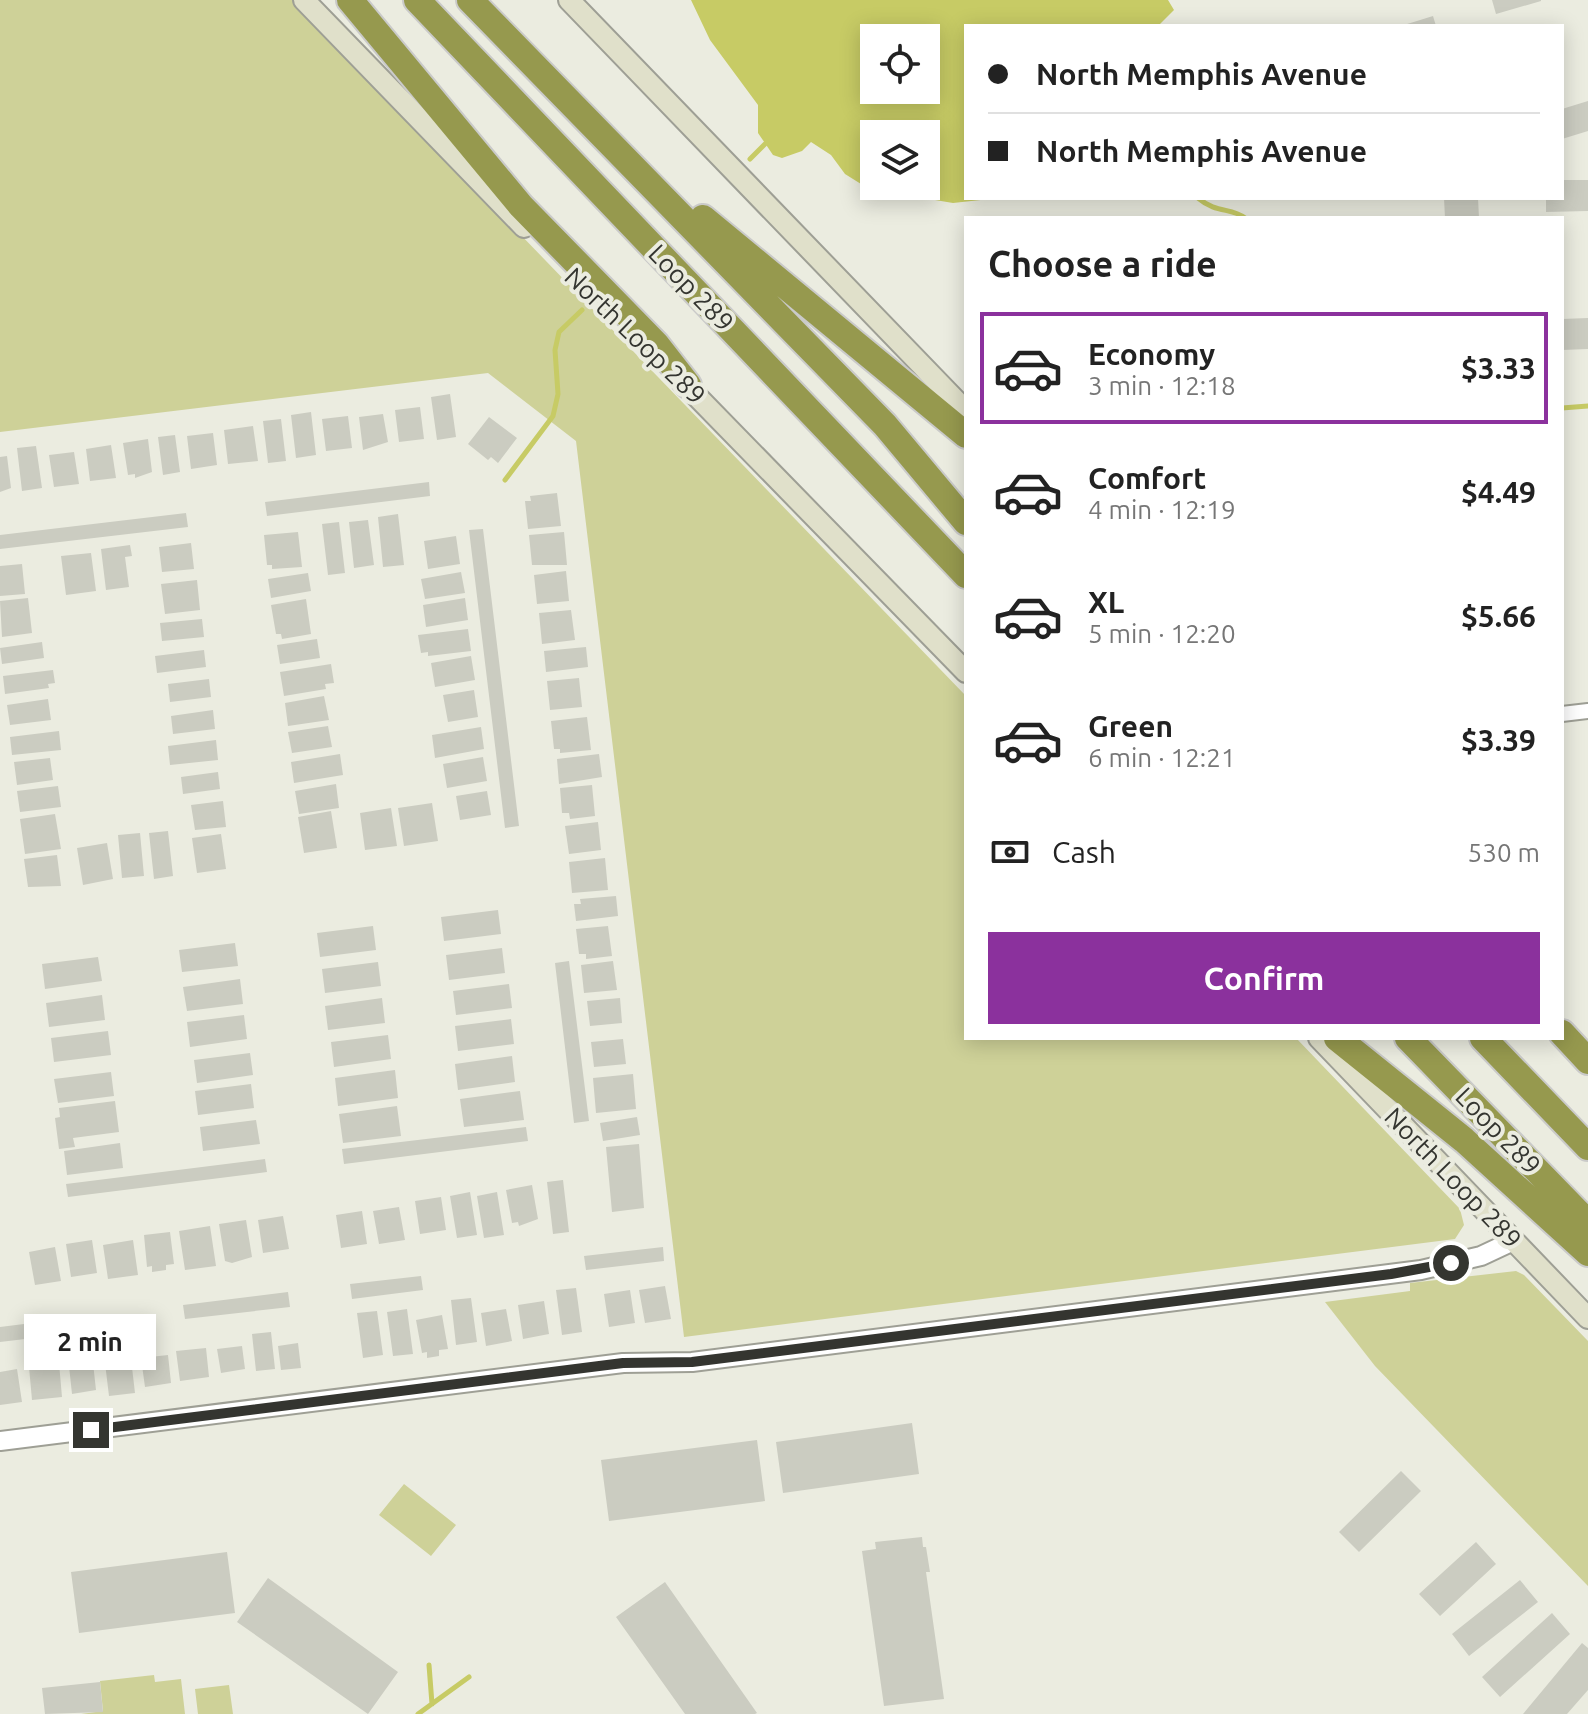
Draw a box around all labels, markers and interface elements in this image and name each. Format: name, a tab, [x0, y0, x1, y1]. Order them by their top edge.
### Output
map controls	[860, 24, 940, 200]
button: locate	[860, 24, 940, 104]
text: North Memphis Avenue	[1036, 57, 1367, 91]
button: layers	[860, 120, 940, 200]
text: North Memphis Avenue	[1036, 134, 1367, 168]
street label: Loop 289	[643, 238, 740, 337]
text: Choose a ride	[988, 243, 1217, 284]
street label: North Loop 289	[559, 261, 711, 410]
icon: car	[992, 332, 1064, 404]
text: Economy	[1088, 337, 1215, 371]
text: $3.33	[1461, 351, 1536, 385]
text: 3 min · 12:18	[1088, 371, 1236, 400]
icon: car	[992, 456, 1064, 528]
text: Comfort	[1088, 461, 1206, 495]
text: $4.49	[1461, 475, 1536, 509]
text: 4 min · 12:19	[1088, 495, 1236, 524]
icon: car	[992, 580, 1064, 652]
text: XL	[1088, 585, 1124, 619]
text: $5.66	[1461, 599, 1536, 633]
text: 5 min · 12:20	[1088, 619, 1236, 648]
icon: car	[992, 704, 1064, 776]
text: Green	[1088, 709, 1173, 743]
text: $3.39	[1461, 723, 1536, 757]
text: 6 min · 12:21	[1088, 743, 1236, 772]
icon: cash	[988, 830, 1032, 874]
text: Cash	[1052, 835, 1116, 869]
text: 530 m	[1468, 838, 1540, 867]
button: Confirm	[988, 932, 1540, 1024]
street label: Loop 289	[1450, 1081, 1547, 1180]
street label: North Loop 289	[1379, 1102, 1528, 1254]
route start	[1433, 1245, 1469, 1281]
callout: 2 min	[25, 1314, 157, 1370]
text: 2 min	[57, 1327, 123, 1356]
route end	[73, 1412, 109, 1448]

